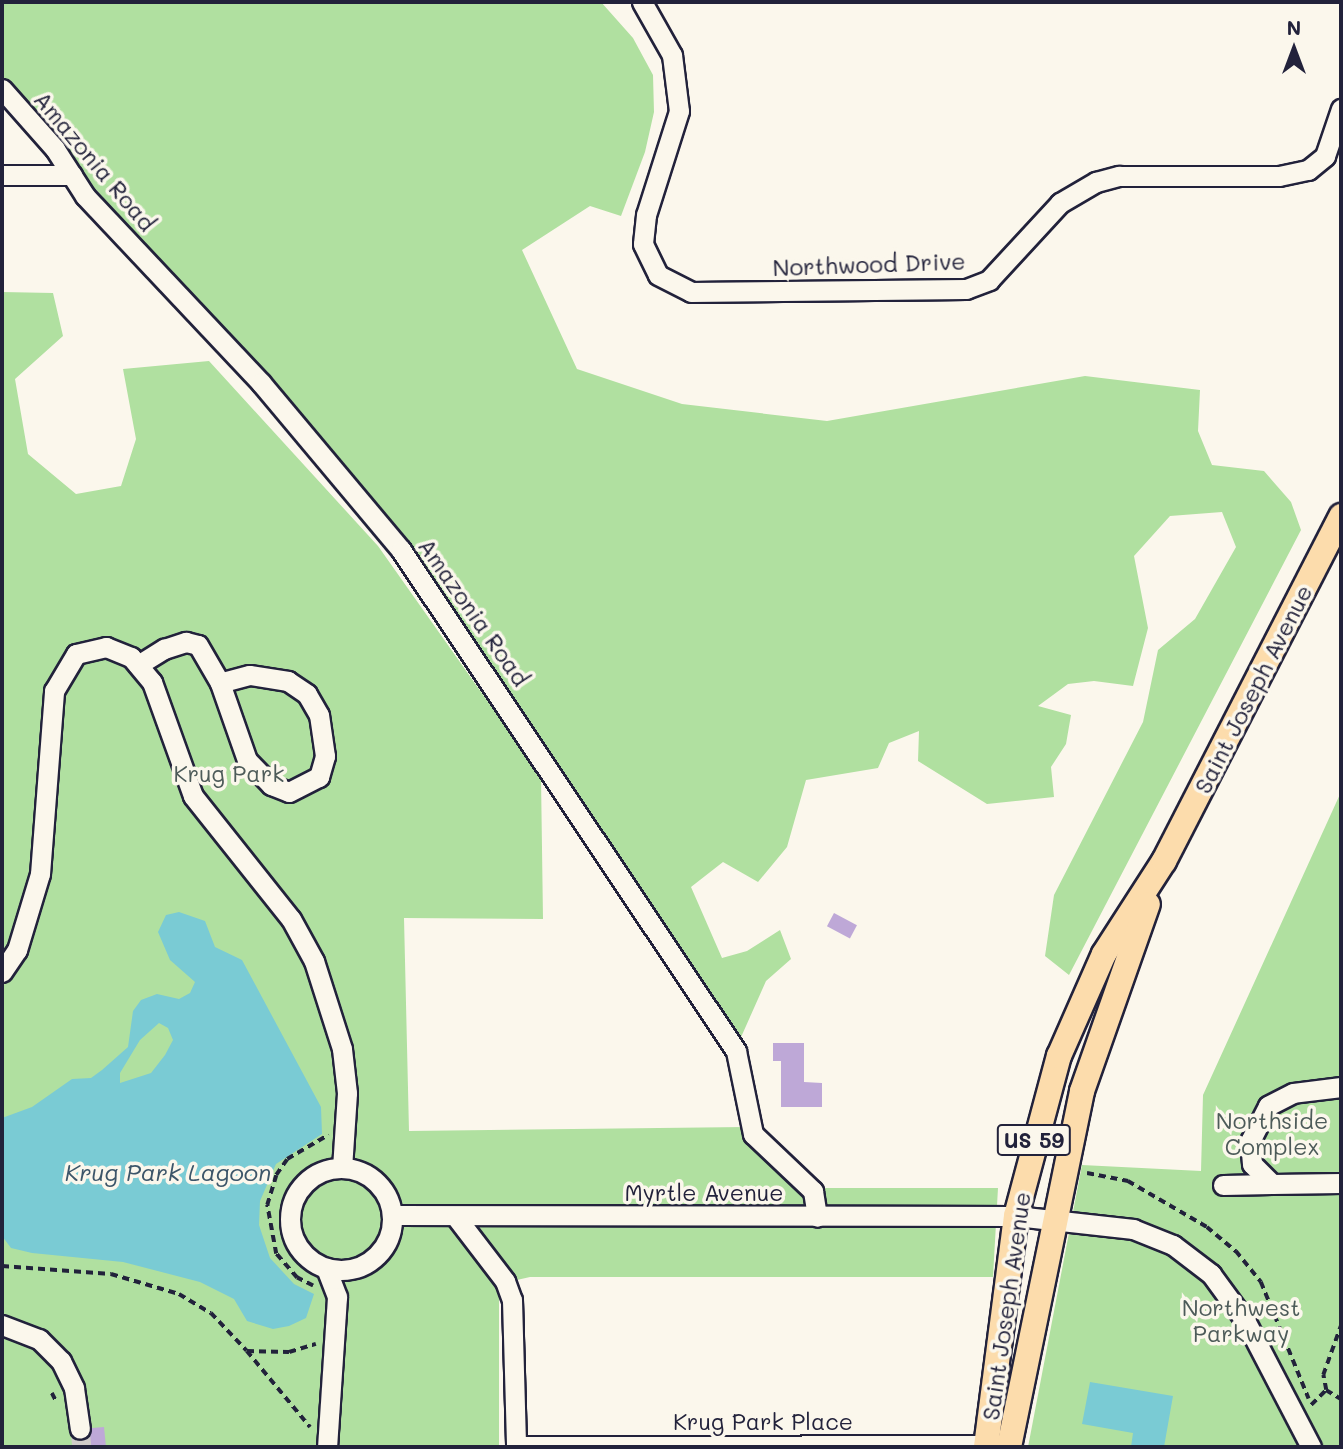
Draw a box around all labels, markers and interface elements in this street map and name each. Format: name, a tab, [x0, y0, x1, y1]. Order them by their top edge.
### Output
north arrow	[1259, 14, 1329, 84]
text: N	[1287, 15, 1301, 40]
street label: Amazonia Road	[29, 86, 161, 236]
street label: Northwood Drive	[772, 247, 966, 281]
street label: Amazonia Road	[413, 533, 535, 691]
street label: Saint Joseph Avenue	[1188, 580, 1318, 798]
park label: Krug Park	[174, 759, 284, 787]
park label: Northside Complex	[1216, 1106, 1328, 1160]
road number: US 59	[996, 1122, 1072, 1158]
water label: Krug Park Lagoon	[65, 1158, 271, 1186]
street label: Myrtle Avenue	[625, 1178, 783, 1206]
street label: Saint Joseph Avenue	[976, 1190, 1036, 1422]
park label: Northwest Parkway	[1182, 1293, 1300, 1347]
street label: Krug Park Place	[673, 1407, 853, 1435]

